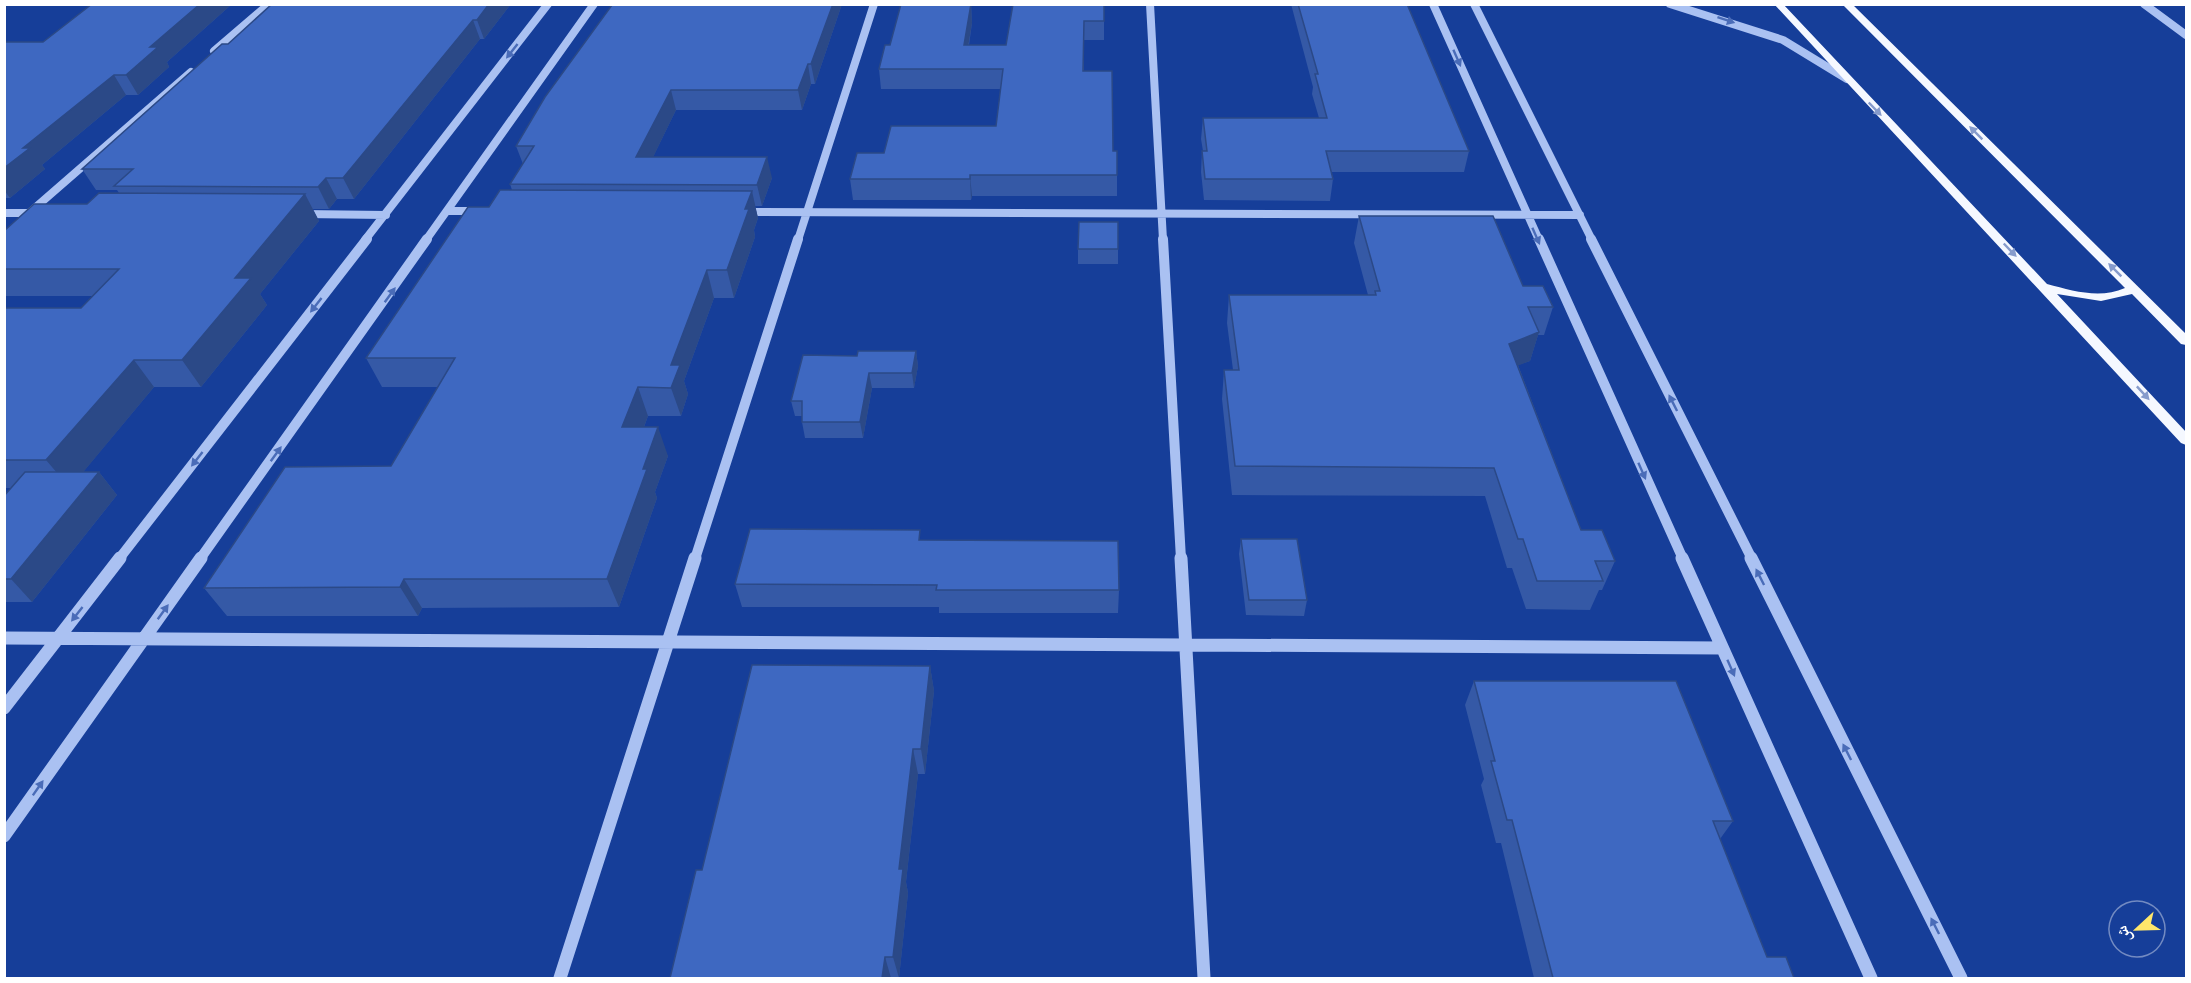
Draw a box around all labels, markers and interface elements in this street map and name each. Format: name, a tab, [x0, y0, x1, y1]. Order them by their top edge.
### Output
one-way arrow	[1717, 16, 1735, 25]
one-way arrow	[506, 43, 518, 59]
one-way arrow	[1452, 49, 1461, 66]
one-way arrow	[1868, 101, 1882, 115]
one-way arrow	[1970, 127, 1984, 141]
one-way arrow	[1532, 227, 1541, 244]
one-way arrow	[2003, 242, 2016, 257]
one-way arrow	[2108, 263, 2122, 278]
one-way arrow	[384, 287, 396, 303]
one-way arrow	[309, 297, 322, 313]
one-way arrow	[2136, 385, 2150, 400]
one-way arrow	[1668, 394, 1678, 411]
one-way arrow	[270, 446, 282, 461]
one-way arrow	[191, 452, 203, 467]
one-way arrow	[1637, 463, 1647, 481]
one-way arrow	[1756, 569, 1765, 586]
one-way arrow	[157, 605, 169, 621]
one-way arrow	[72, 606, 84, 621]
one-way arrow	[1726, 660, 1735, 677]
one-way arrow	[1843, 743, 1852, 760]
one-way arrow	[32, 781, 44, 797]
north arrow	[2107, 899, 2167, 959]
one-way arrow	[1930, 918, 1939, 935]
text: ش	[2111, 923, 2136, 946]

